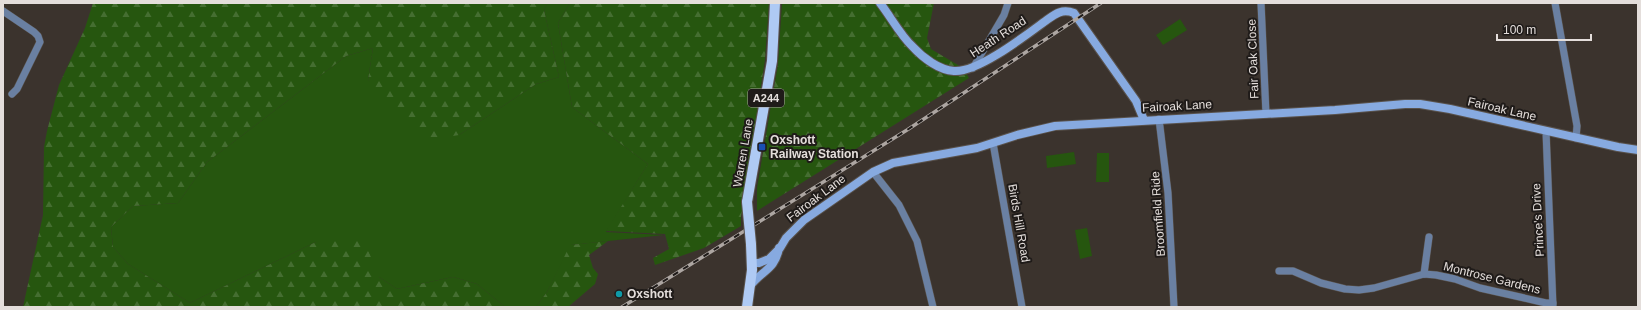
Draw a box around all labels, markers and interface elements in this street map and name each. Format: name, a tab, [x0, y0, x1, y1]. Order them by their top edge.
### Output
street label: Heath Road	[967, 14, 1029, 60]
scale bar	[1497, 16, 1591, 42]
street label: Fair Oak Close	[1245, 18, 1261, 99]
text: 100 m	[1503, 23, 1536, 37]
road number: A244	[748, 89, 784, 107]
street label: Fairoak Lane	[1466, 94, 1538, 124]
street label: Fairoak Lane	[1142, 97, 1213, 115]
street label: Warren Lane	[730, 118, 756, 188]
place label: Oxshott Railway Station	[770, 133, 859, 161]
marker: Oxshott Railway Station	[757, 142, 767, 152]
street label: Fairoak Lane	[784, 171, 848, 225]
street label: Broomfield Ride	[1148, 171, 1168, 257]
street label: Birds Hill Road	[1005, 183, 1033, 263]
street label: Prince's Drive	[1529, 183, 1547, 257]
street label: Montrose Gardens	[1442, 259, 1542, 297]
place label: Oxshott	[627, 287, 672, 301]
marker: Oxshott	[614, 289, 624, 299]

